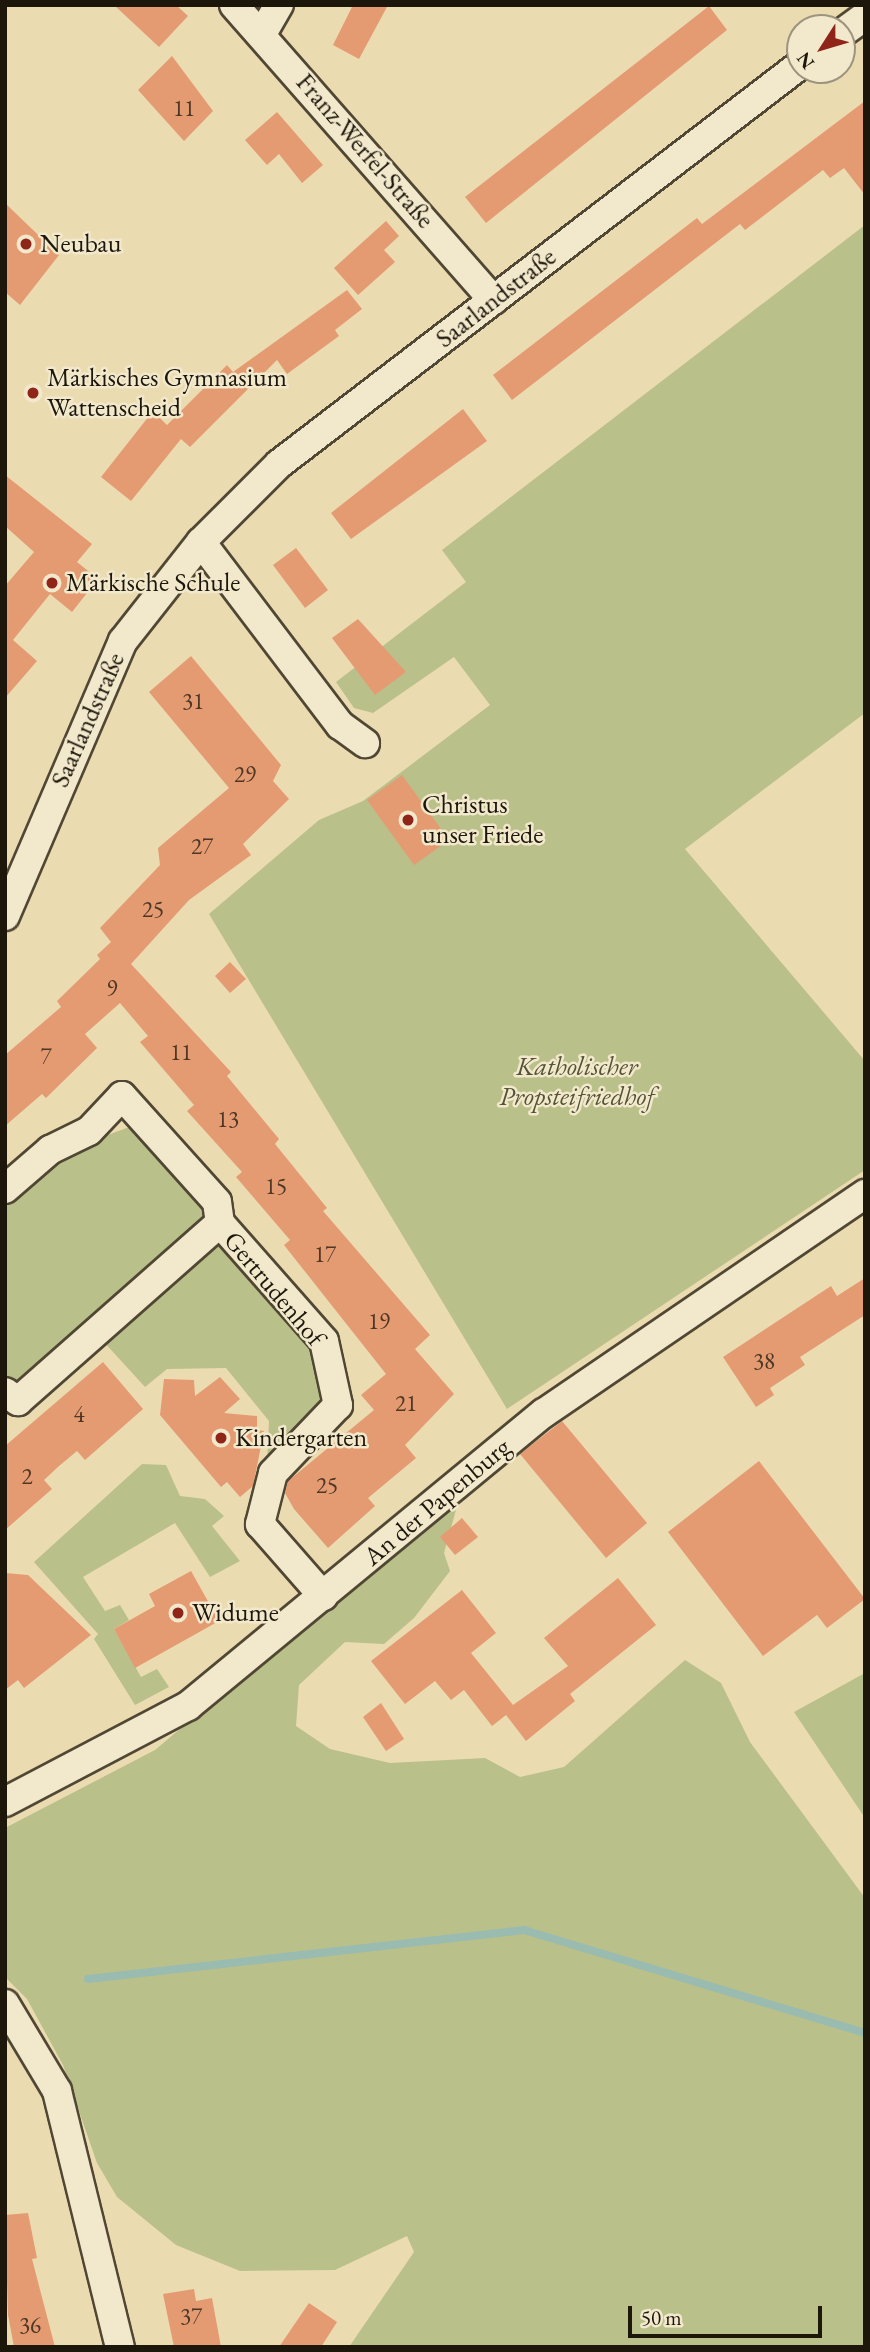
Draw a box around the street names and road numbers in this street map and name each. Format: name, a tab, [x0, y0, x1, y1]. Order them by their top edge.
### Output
street label: Franz-Werfel-Straße	[289, 67, 441, 235]
street label: Saarlandstraße	[430, 241, 562, 355]
street label: Saarlandstraße	[44, 648, 132, 792]
street label: Gertrudenhof	[217, 1225, 331, 1353]
street label: An der Papenburg	[357, 1432, 517, 1572]

